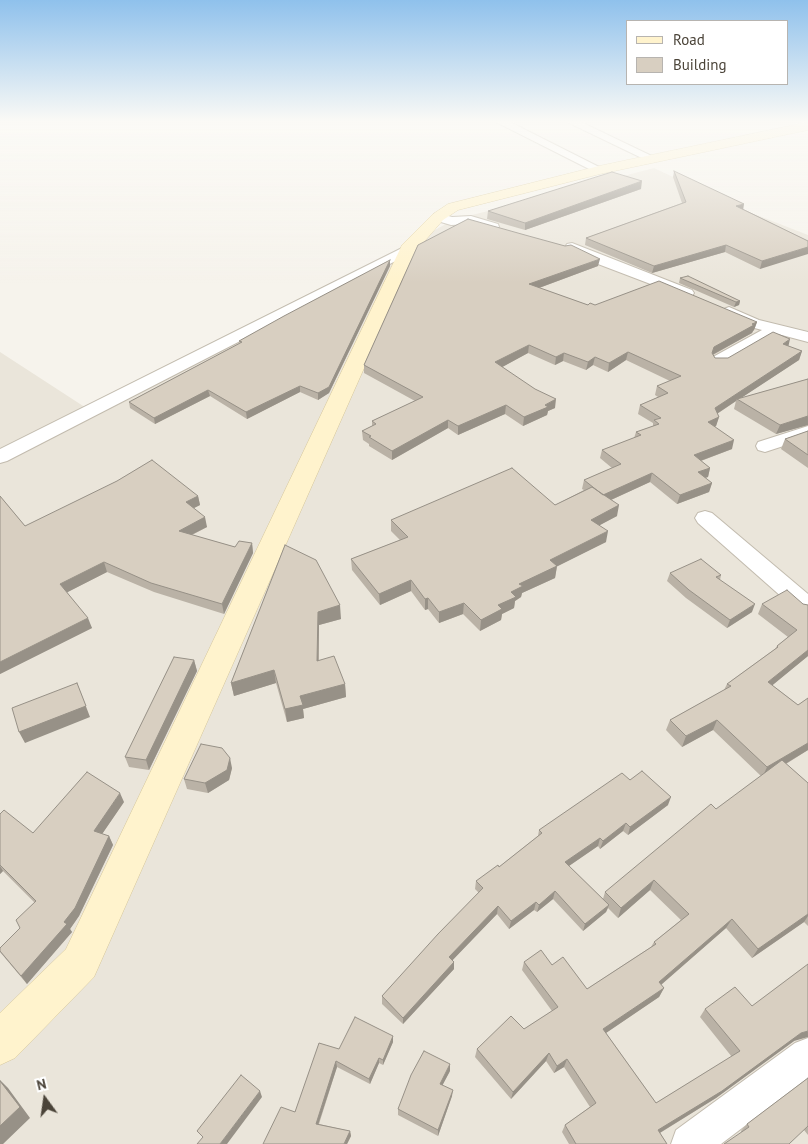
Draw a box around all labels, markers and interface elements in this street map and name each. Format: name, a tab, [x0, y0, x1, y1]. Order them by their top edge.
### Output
legend	[626, 20, 788, 85]
text: Road	[673, 30, 705, 49]
text: Building	[673, 55, 727, 74]
north arrow	[20, 1074, 70, 1124]
text: N	[35, 1075, 48, 1094]

